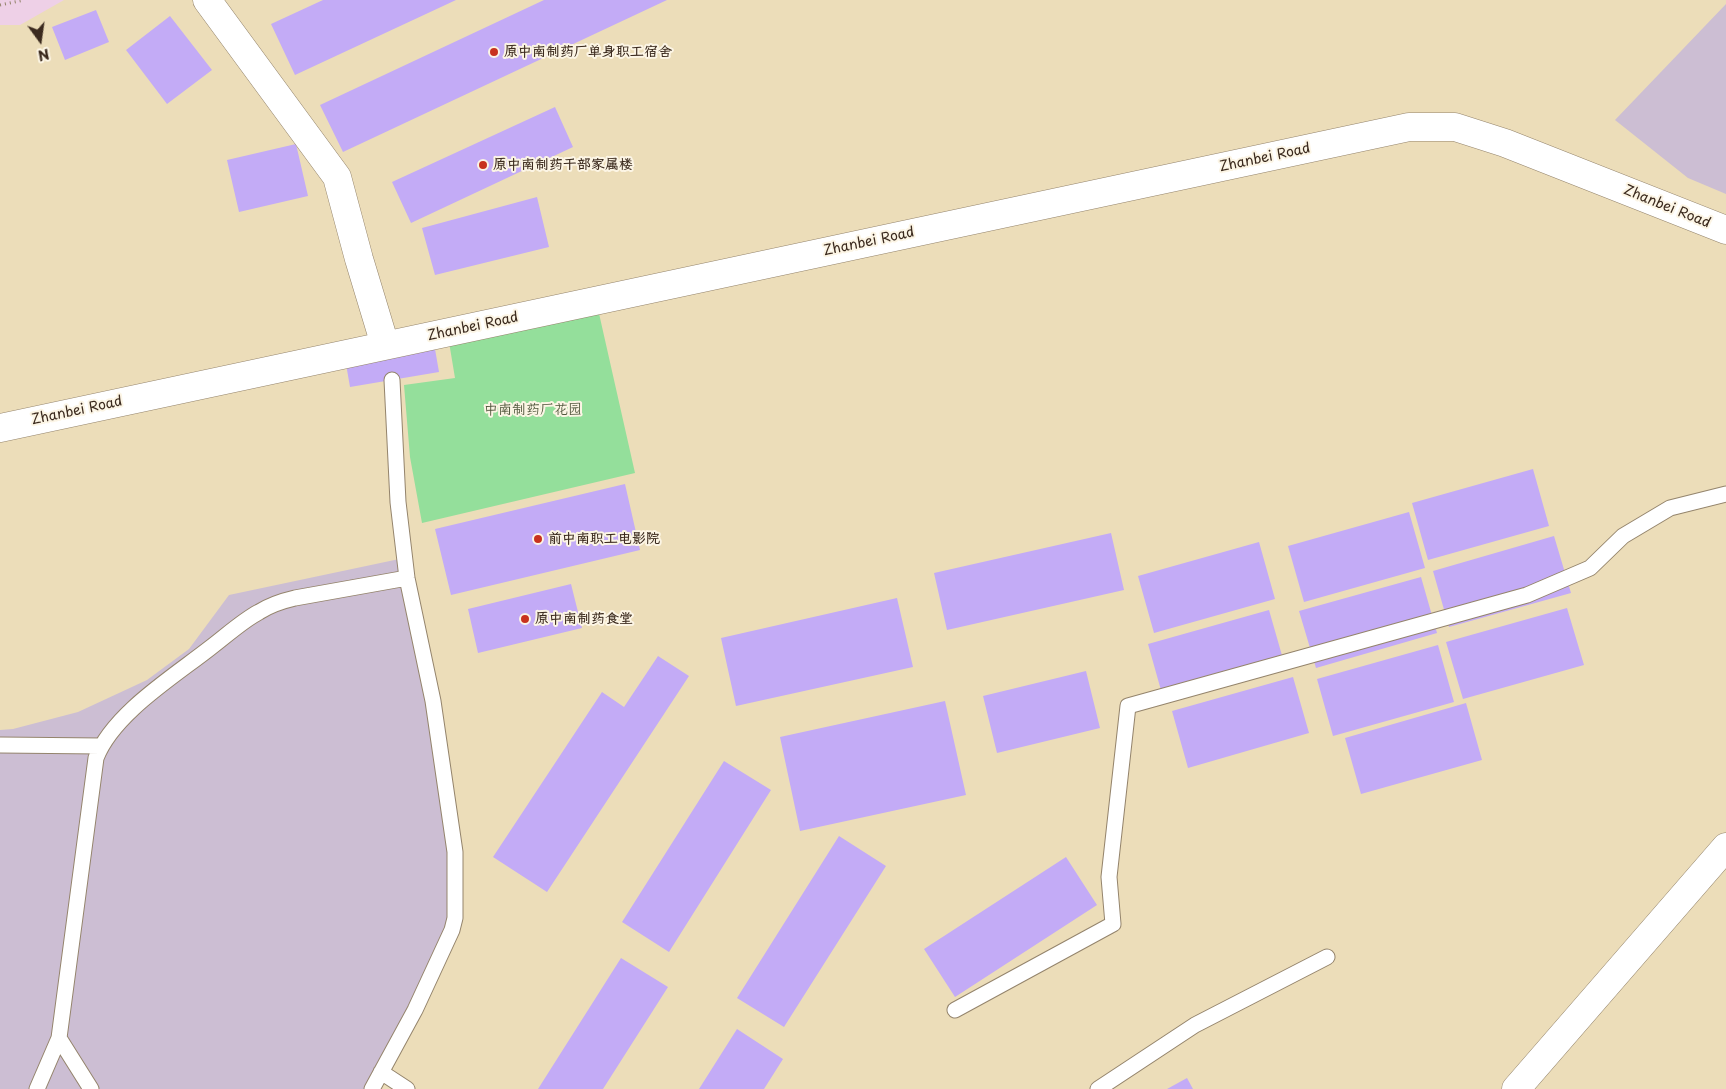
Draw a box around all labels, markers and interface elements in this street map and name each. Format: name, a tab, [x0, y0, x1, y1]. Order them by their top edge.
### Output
north arrow	[15, 15, 65, 65]
text: N	[36, 44, 52, 67]
place label: 原中南制药厂单身职工宿舍	[504, 44, 672, 60]
marker: 原中南制药厂单身职工宿舍	[488, 46, 500, 58]
street label: Zhanbei Road	[1218, 140, 1312, 176]
place label: 原中南制药干部家属楼	[493, 157, 633, 173]
marker: 原中南制药干部家属楼	[477, 159, 489, 171]
street label: Zhanbei Road	[1621, 182, 1713, 232]
street label: Zhanbei Road	[822, 224, 916, 260]
street label: Zhanbei Road	[426, 309, 520, 345]
street label: Zhanbei Road	[30, 393, 124, 429]
park label: 中南制药厂花园	[484, 402, 582, 418]
place label: 前中南职工电影院	[548, 531, 660, 547]
marker: 前中南职工电影院	[532, 533, 544, 545]
place label: 原中南制药食堂	[535, 611, 633, 627]
marker: 原中南制药食堂	[519, 613, 531, 625]

